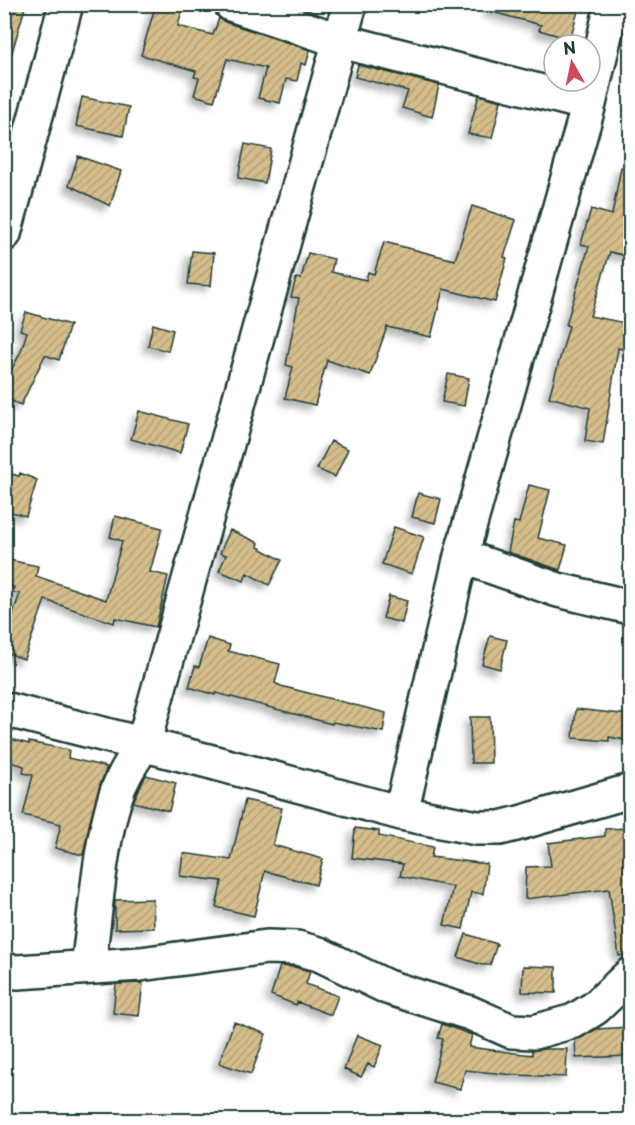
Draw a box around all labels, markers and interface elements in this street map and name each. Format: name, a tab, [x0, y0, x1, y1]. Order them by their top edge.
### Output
north arrow	[542, 33, 602, 93]
text: N	[561, 34, 578, 60]

